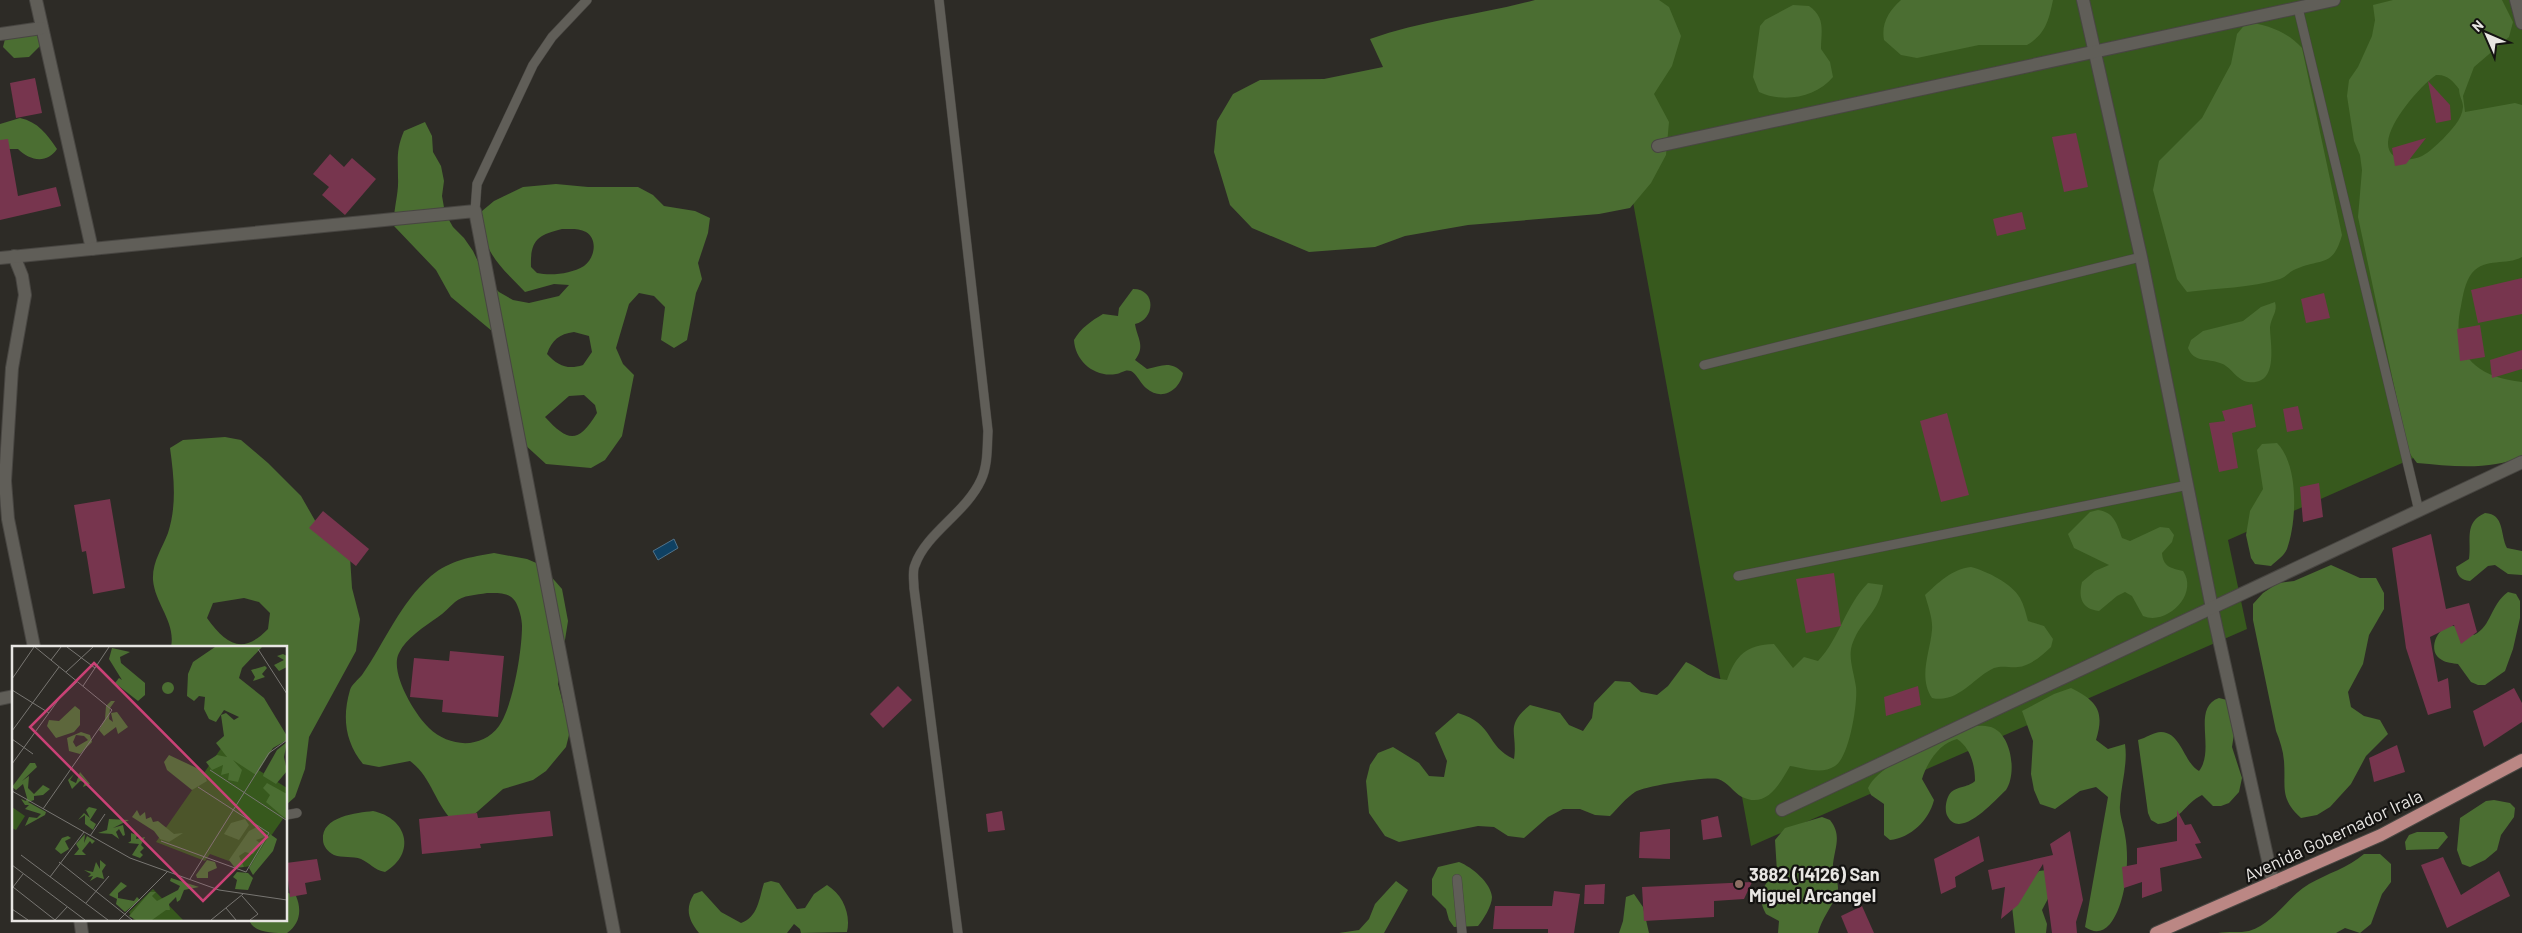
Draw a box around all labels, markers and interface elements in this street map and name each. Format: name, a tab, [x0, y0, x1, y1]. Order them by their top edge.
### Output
north arrow	[2462, 10, 2512, 60]
text: N	[2468, 16, 2487, 35]
inset map	[12, 646, 288, 920]
street label: Avenida Gobernador Irala	[2240, 784, 2426, 886]
place label: 3882 (14126) San Miguel Arcangel	[1749, 863, 1880, 906]
marker: 3882 (14126) San Miguel Arcangel	[1733, 878, 1745, 890]

